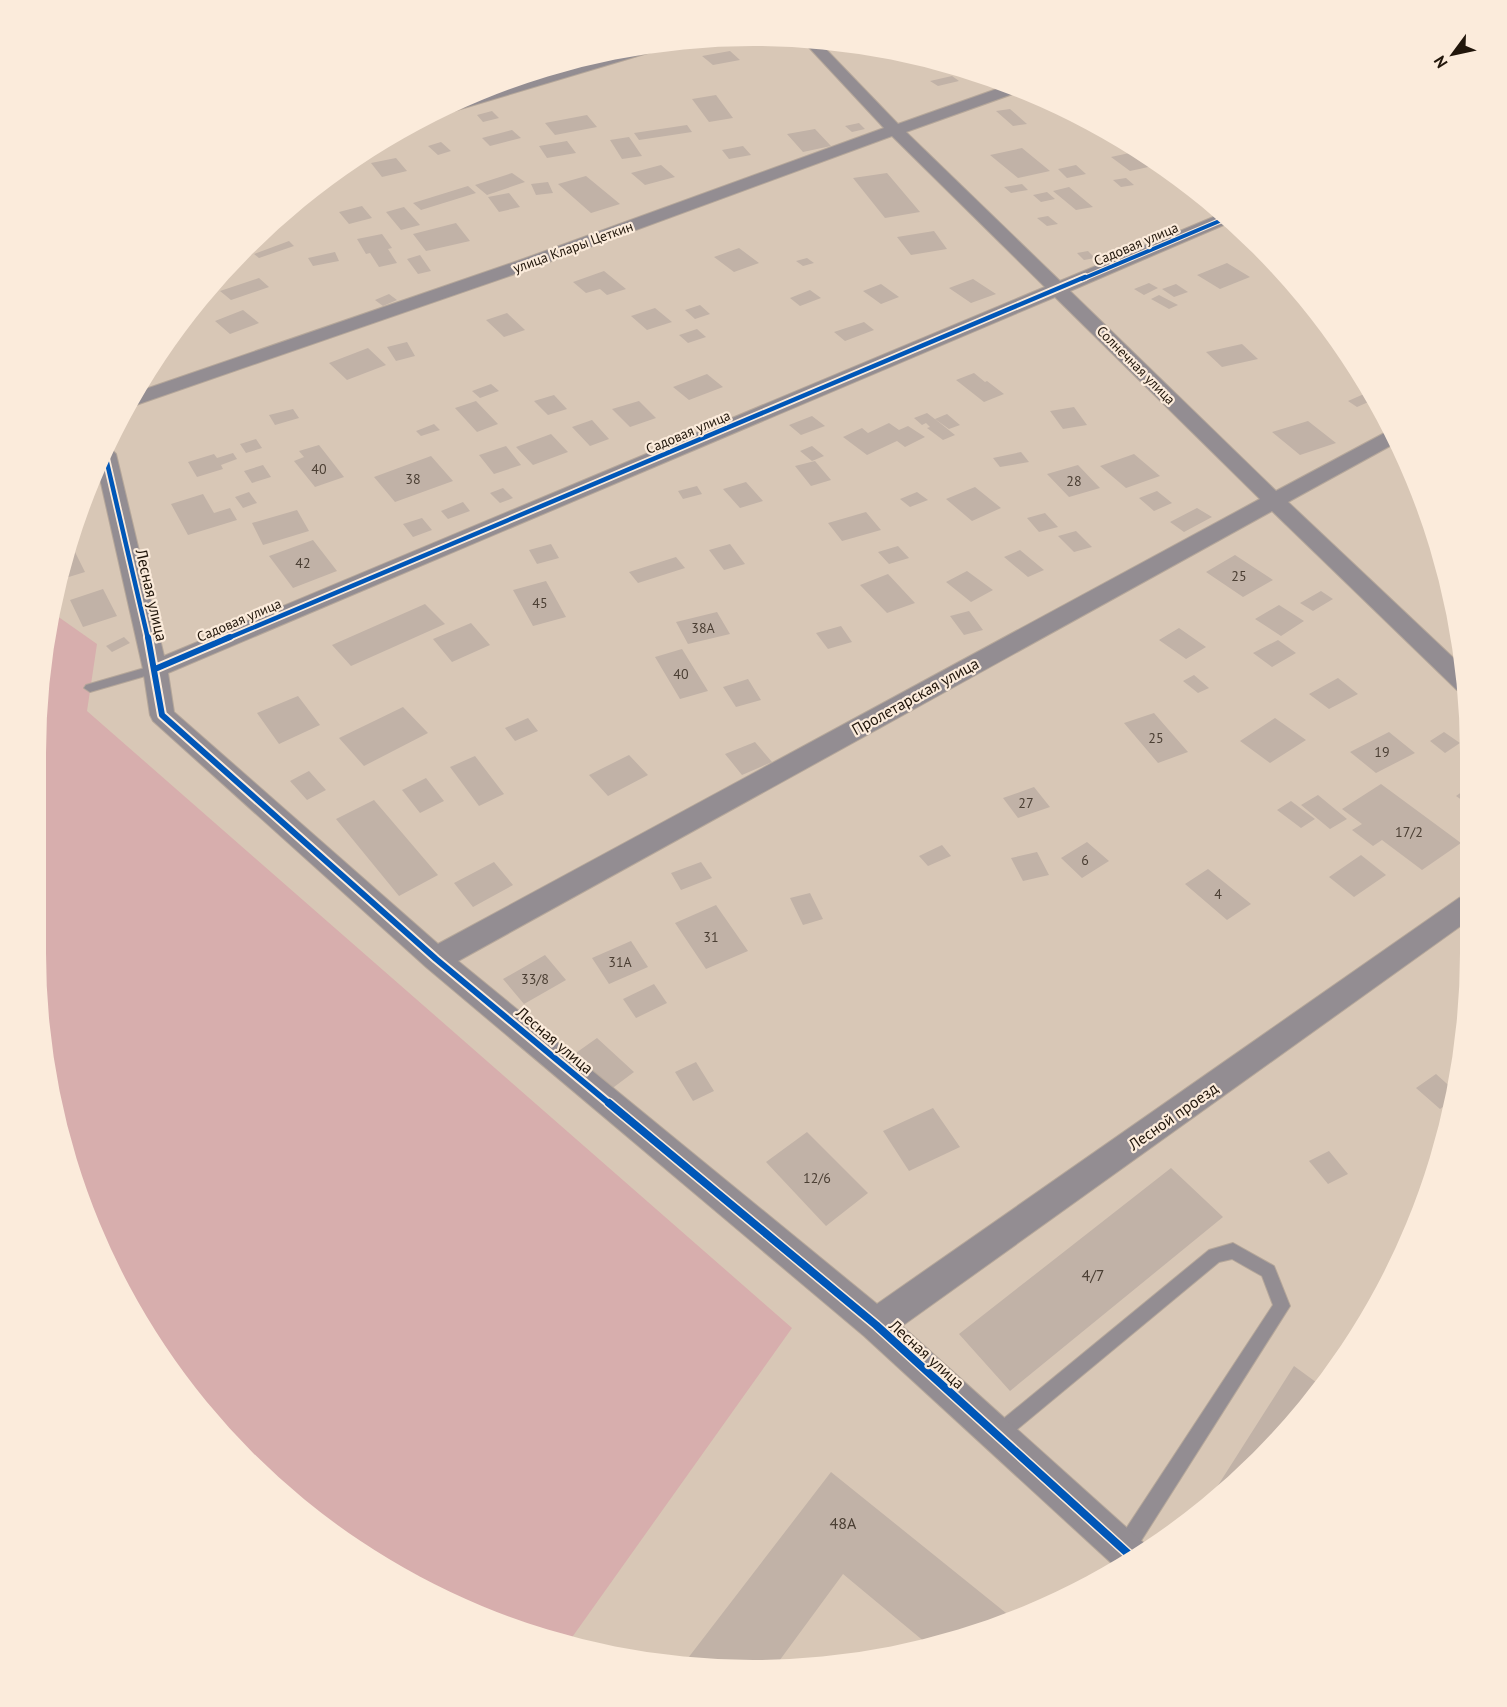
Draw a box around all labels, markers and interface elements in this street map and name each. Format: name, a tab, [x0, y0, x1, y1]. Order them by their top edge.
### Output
north arrow	[1423, 24, 1483, 84]
text: N	[1429, 52, 1452, 72]
street label: улица Клары Цеткин	[511, 217, 635, 277]
street label: Садовая улица	[1091, 218, 1181, 270]
street label: Солнечная улица	[1093, 322, 1179, 408]
street label: Садовая улица	[643, 406, 733, 458]
house number: 40	[311, 460, 327, 478]
house number: 38	[405, 470, 421, 488]
house number: 28	[1066, 472, 1082, 490]
street label: Лесная улица	[131, 546, 172, 643]
house number: 42	[295, 554, 311, 572]
house number: 25	[1231, 567, 1247, 585]
street label: Садовая улица	[194, 594, 284, 646]
house number: 45	[532, 594, 548, 612]
house number: 38А	[691, 619, 716, 637]
street label: Пролетарская улица	[848, 653, 982, 739]
house number: 40	[673, 665, 689, 683]
house number: 25	[1148, 729, 1164, 747]
house number: 19	[1374, 743, 1390, 761]
house number: 27	[1018, 794, 1034, 812]
house number: 17/2	[1395, 823, 1423, 841]
house number: 6	[1081, 851, 1089, 869]
house number: 4	[1214, 885, 1222, 903]
house number: 31	[703, 928, 719, 946]
house number: 31А	[608, 953, 633, 971]
house number: 33/8	[521, 970, 549, 988]
street label: Лесная улица	[512, 1001, 598, 1078]
street label: Лесной проезд	[1123, 1077, 1222, 1155]
house number: 12/6	[803, 1169, 831, 1187]
house number: 4/7	[1081, 1265, 1105, 1285]
street label: Лесная улица	[885, 1314, 969, 1393]
house number: 48А	[830, 1513, 857, 1533]

